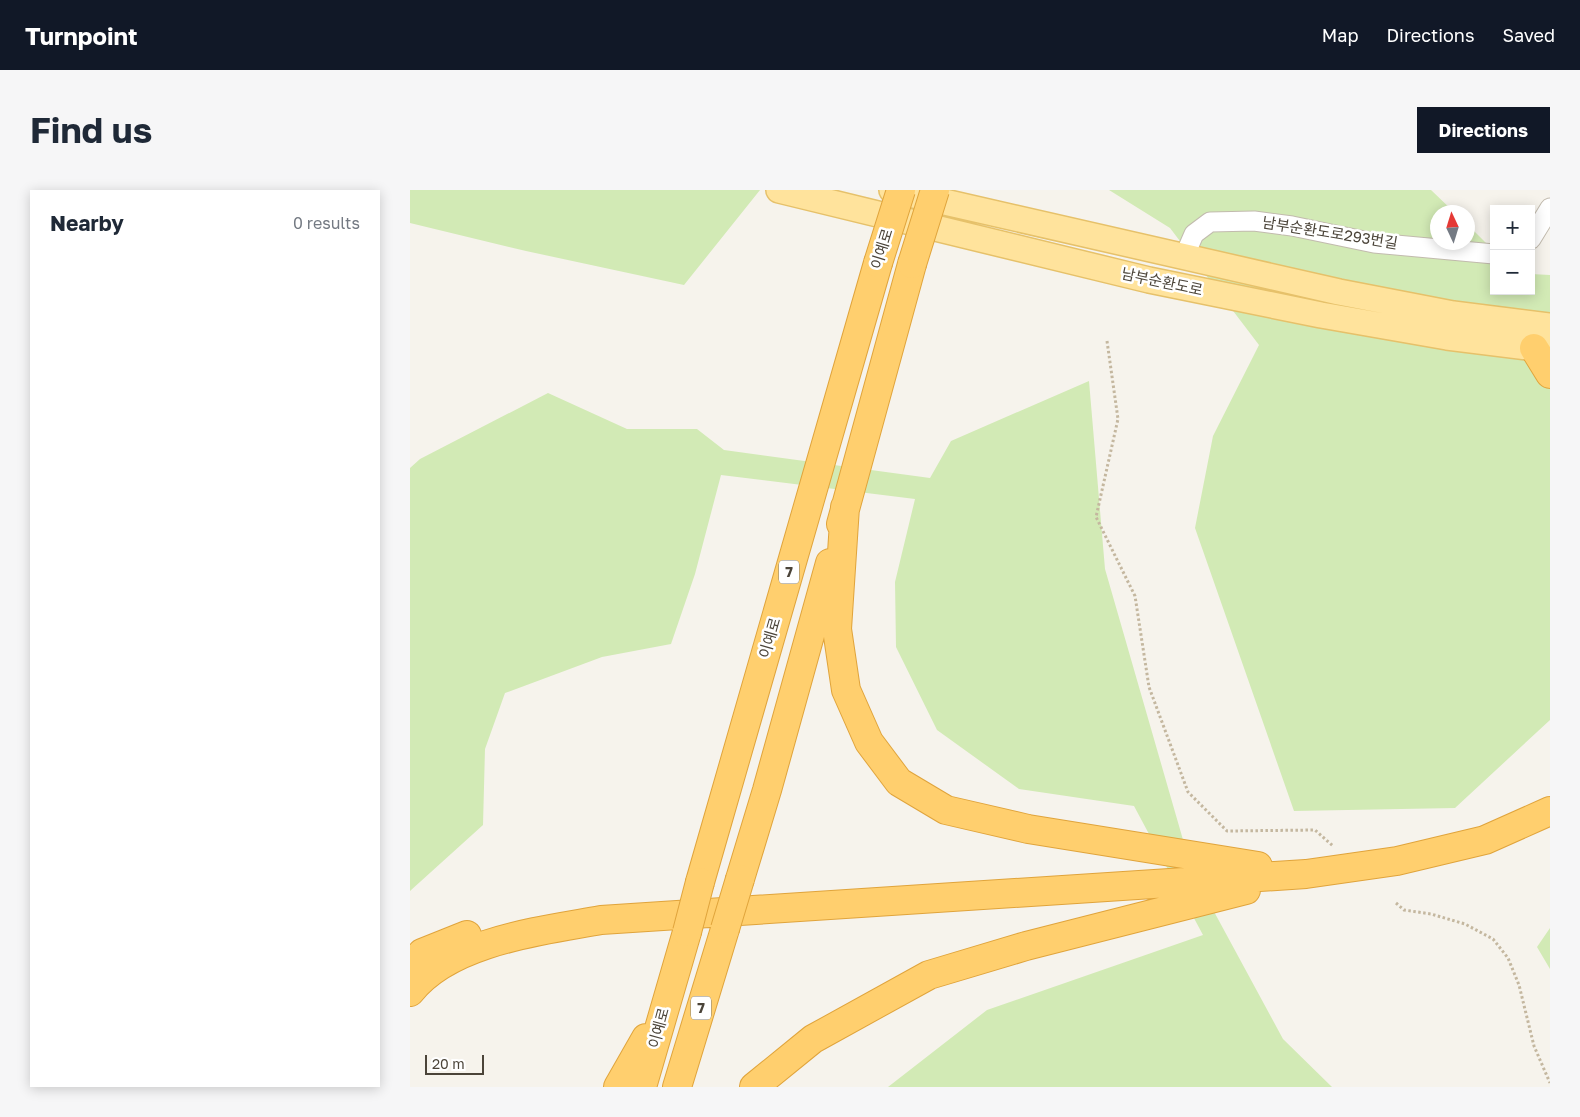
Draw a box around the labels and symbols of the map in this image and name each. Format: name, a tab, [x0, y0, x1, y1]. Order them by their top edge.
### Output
north arrow	[1430, 205, 1475, 250]
street label: 남부순환도로293번길	[1261, 212, 1399, 252]
street label: 이예로	[866, 226, 896, 271]
street label: 남부순환도로	[1120, 264, 1205, 298]
road number: 7	[779, 561, 799, 584]
street label: 이예로	[755, 615, 783, 660]
road number: 7	[691, 996, 711, 1020]
street label: 이예로	[644, 1005, 672, 1050]
scale bar	[425, 1052, 484, 1075]

